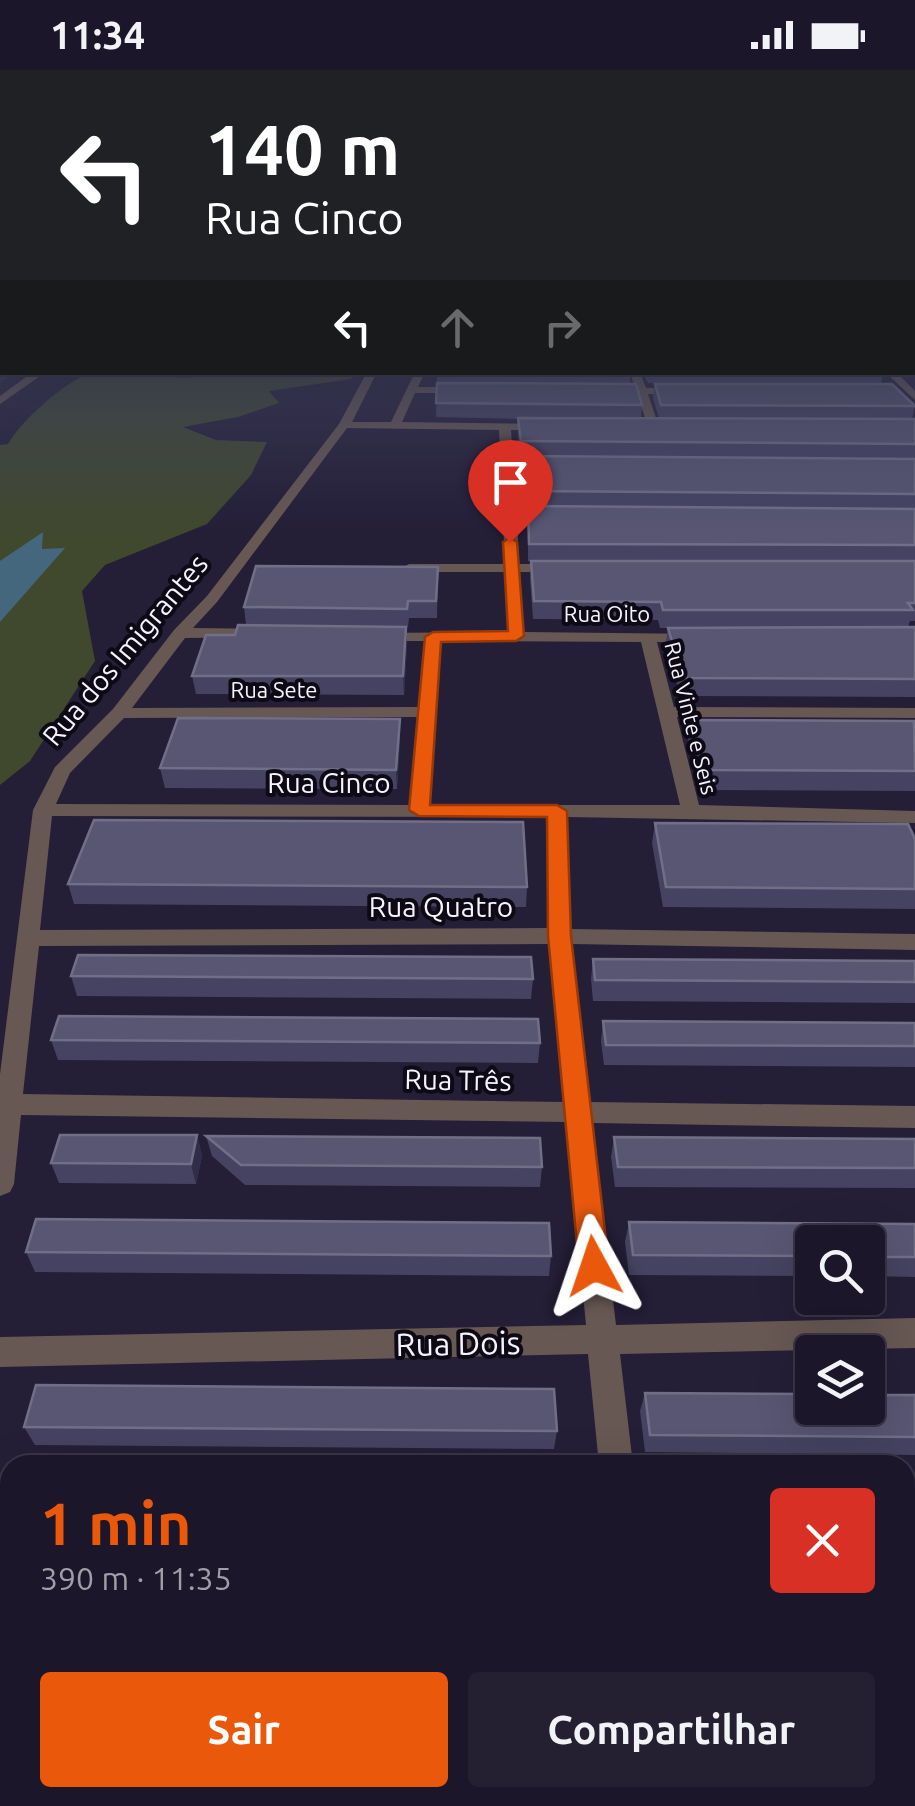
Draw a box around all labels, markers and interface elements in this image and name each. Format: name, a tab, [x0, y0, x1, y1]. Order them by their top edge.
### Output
text: 11:34	[50, 14, 145, 56]
icon: left	[40, 110, 170, 240]
text: 140 m	[205, 110, 400, 188]
text: Rua Cinco	[205, 192, 404, 243]
icon: left	[325, 300, 380, 355]
icon: ahead	[430, 300, 485, 355]
icon: right	[535, 300, 590, 355]
pin	[468, 440, 553, 543]
icon: arrive	[483, 455, 538, 510]
street label: Rua dos Imigrantes	[36, 548, 213, 751]
street label: Rua Oito	[564, 601, 650, 626]
street label: Rua Vinte e Seis	[660, 639, 723, 797]
street label: Rua Sete	[230, 677, 318, 702]
street label: Rua Cinco	[267, 767, 391, 798]
street label: Rua Quatro	[369, 891, 513, 922]
street label: Rua Três	[404, 1063, 512, 1096]
position arrow	[542, 1214, 646, 1318]
map controls	[795, 1225, 885, 1425]
button: search	[795, 1225, 885, 1315]
street label: Rua Dois	[395, 1324, 521, 1362]
button: layers	[795, 1335, 885, 1425]
button: close	[770, 1488, 875, 1593]
text: 1 min	[40, 1489, 192, 1556]
text: 390 m · 11:35	[40, 1560, 232, 1596]
button: Sair	[40, 1672, 448, 1787]
button: Compartilhar	[468, 1672, 875, 1787]

